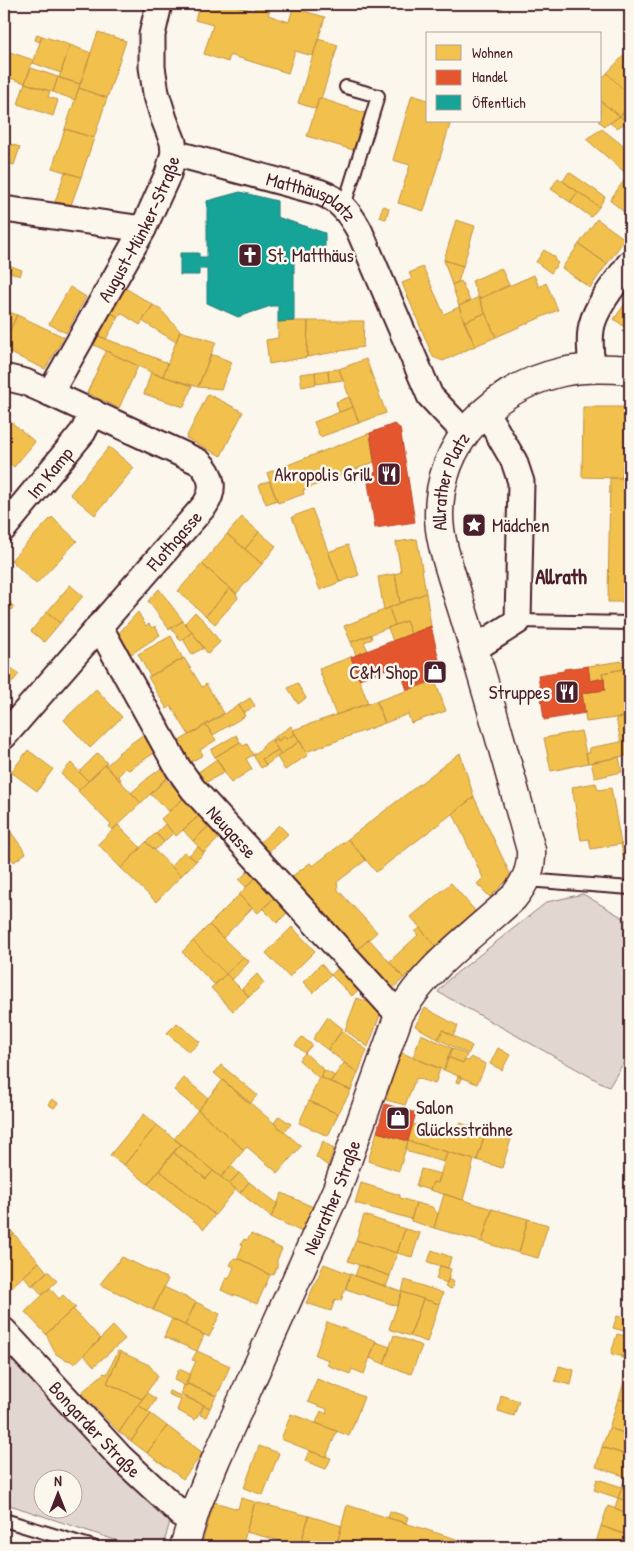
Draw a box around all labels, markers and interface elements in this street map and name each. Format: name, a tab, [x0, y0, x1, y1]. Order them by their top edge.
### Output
legend	[426, 32, 602, 122]
text: Wohnen	[472, 42, 513, 63]
text: Handel	[472, 66, 508, 87]
text: Öffentlich	[472, 92, 526, 113]
street label: August-Münker-Straße	[91, 152, 186, 306]
street label: Matthäusplatz	[264, 165, 363, 226]
church icon: St. Matthäus	[237, 242, 263, 268]
place label: St. Matthäus	[268, 242, 354, 268]
street label: Allrather Platz	[426, 427, 475, 532]
street label: Im Kamp	[21, 441, 79, 504]
place label: Akropolis Grill	[274, 461, 373, 487]
restaurant icon: Akropolis Grill	[376, 461, 402, 487]
street label: Flothgasse	[140, 504, 208, 577]
place icon: Mädchen	[461, 512, 487, 538]
place label: Mädchen	[492, 512, 550, 538]
district label: Allrath	[535, 562, 587, 591]
place label: C&M Shop	[349, 659, 418, 685]
shop icon: C&M Shop	[422, 659, 448, 685]
place label: Struppes	[489, 679, 550, 705]
restaurant icon: Struppes	[554, 679, 580, 705]
street label: Neugasse	[201, 799, 263, 864]
place label: Salon Glückssträhne	[416, 1094, 514, 1142]
shop icon: Salon Glückssträhne	[385, 1105, 411, 1131]
street label: Neurather Straße	[296, 1136, 367, 1259]
street label: Bongarder Straße	[43, 1375, 147, 1484]
north arrow	[32, 1468, 82, 1518]
text: N	[54, 1471, 62, 1490]

